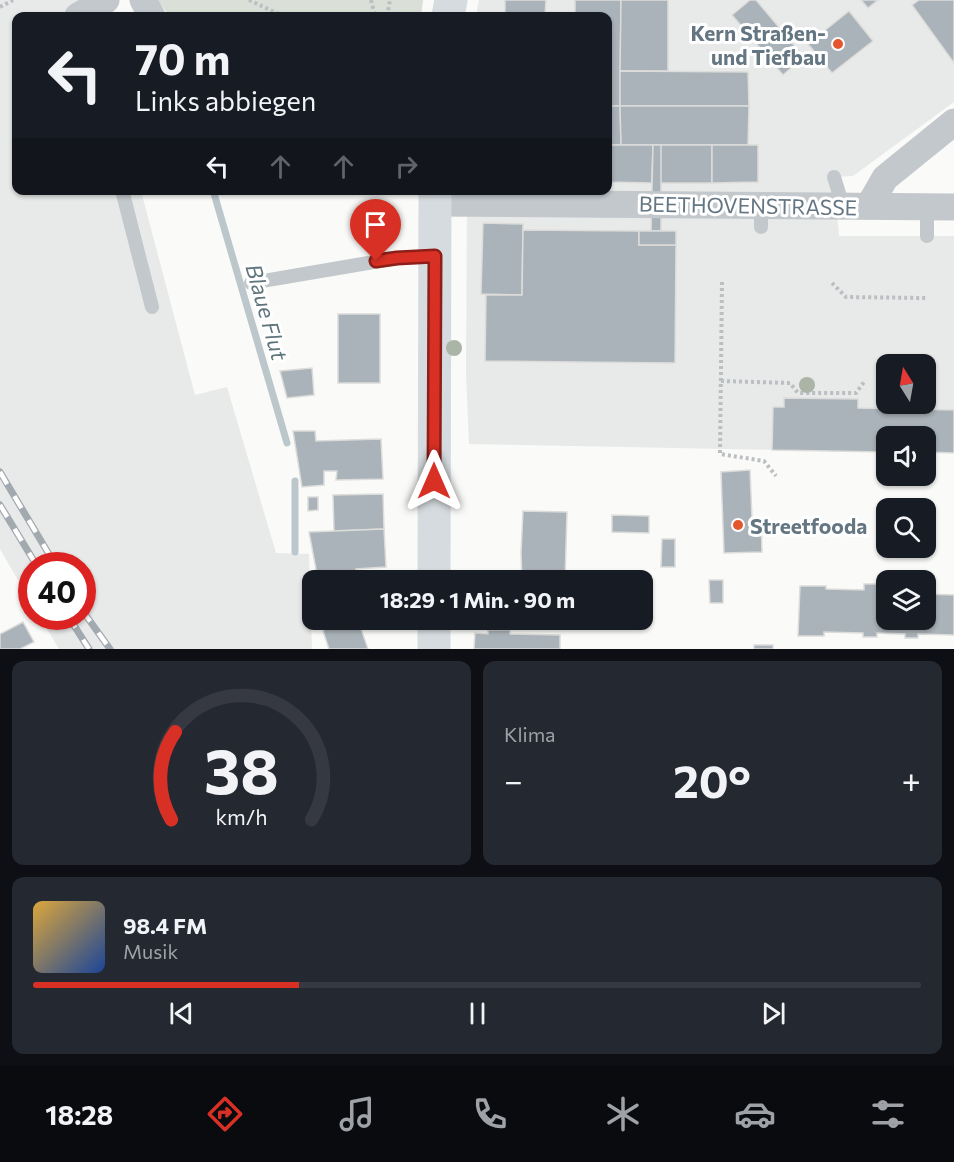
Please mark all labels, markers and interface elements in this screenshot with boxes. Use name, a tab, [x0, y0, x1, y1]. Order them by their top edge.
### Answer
place label: Kern Straßen- und Tiefbau	[691, 20, 826, 69]
text: 70 m	[135, 32, 230, 84]
icon: left	[36, 36, 114, 114]
marker: Kern Straßen- und Tiefbau	[831, 37, 845, 51]
text: Links abbiegen	[135, 84, 316, 117]
icon: left	[201, 150, 234, 183]
icon: ahead	[264, 150, 297, 183]
icon: ahead	[327, 150, 360, 183]
icon: right	[390, 150, 423, 183]
street label: BEETHOVENSTRASSE	[639, 191, 857, 219]
pin	[350, 199, 401, 261]
icon: arrive	[359, 208, 392, 241]
water label: Blaue Flut	[240, 261, 294, 364]
north arrow	[876, 354, 936, 414]
map controls	[876, 354, 936, 630]
button: sound	[876, 426, 936, 486]
position arrow	[402, 449, 466, 513]
button: search	[876, 498, 936, 558]
place label: Streetfooda	[750, 513, 867, 538]
marker: Streetfooda	[731, 518, 745, 532]
speed limit sign: 40	[18, 552, 96, 630]
button: layers	[876, 570, 936, 630]
text: 18:29 · 1 Min. · 90 m	[380, 586, 575, 613]
text: Klima	[504, 722, 556, 746]
text: 38	[204, 731, 279, 807]
text: 20°	[673, 752, 751, 807]
text: −	[504, 759, 523, 800]
text: +	[902, 759, 921, 800]
text: km/h	[215, 803, 268, 829]
text: 98.4 FM	[123, 912, 207, 939]
text: Musik	[123, 939, 178, 963]
icon: previous	[165, 997, 198, 1030]
icon: pause	[461, 997, 494, 1030]
icon: next	[757, 997, 790, 1030]
icon: directions	[204, 1093, 246, 1135]
icon: music	[336, 1093, 378, 1135]
icon: phone	[469, 1093, 511, 1135]
icon: climate	[602, 1093, 644, 1135]
icon: car	[734, 1093, 776, 1135]
icon: filters	[867, 1093, 909, 1135]
text: 18:28	[45, 1098, 113, 1131]

